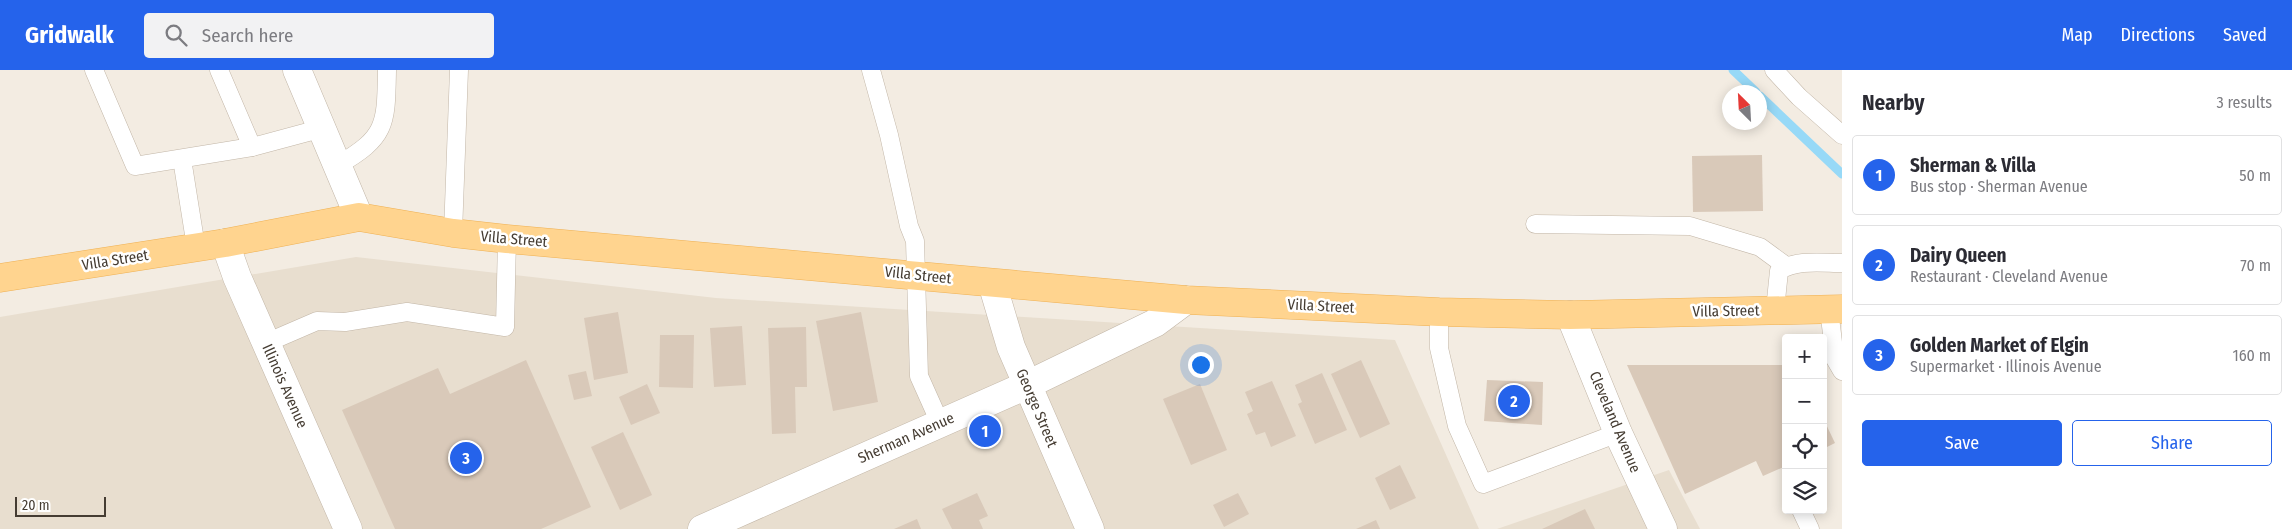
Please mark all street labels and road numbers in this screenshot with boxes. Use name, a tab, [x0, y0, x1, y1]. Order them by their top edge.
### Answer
street label: Villa Street	[480, 227, 548, 251]
street label: Villa Street	[80, 246, 150, 274]
street label: Villa Street	[884, 263, 952, 287]
street label: Villa Street	[1287, 295, 1355, 317]
street label: Villa Street	[1692, 301, 1760, 321]
street label: Illinois Avenue	[258, 341, 312, 431]
street label: George Street	[1012, 366, 1062, 450]
street label: Cleveland Avenue	[1586, 369, 1644, 475]
street label: Sherman Avenue	[855, 409, 957, 467]

